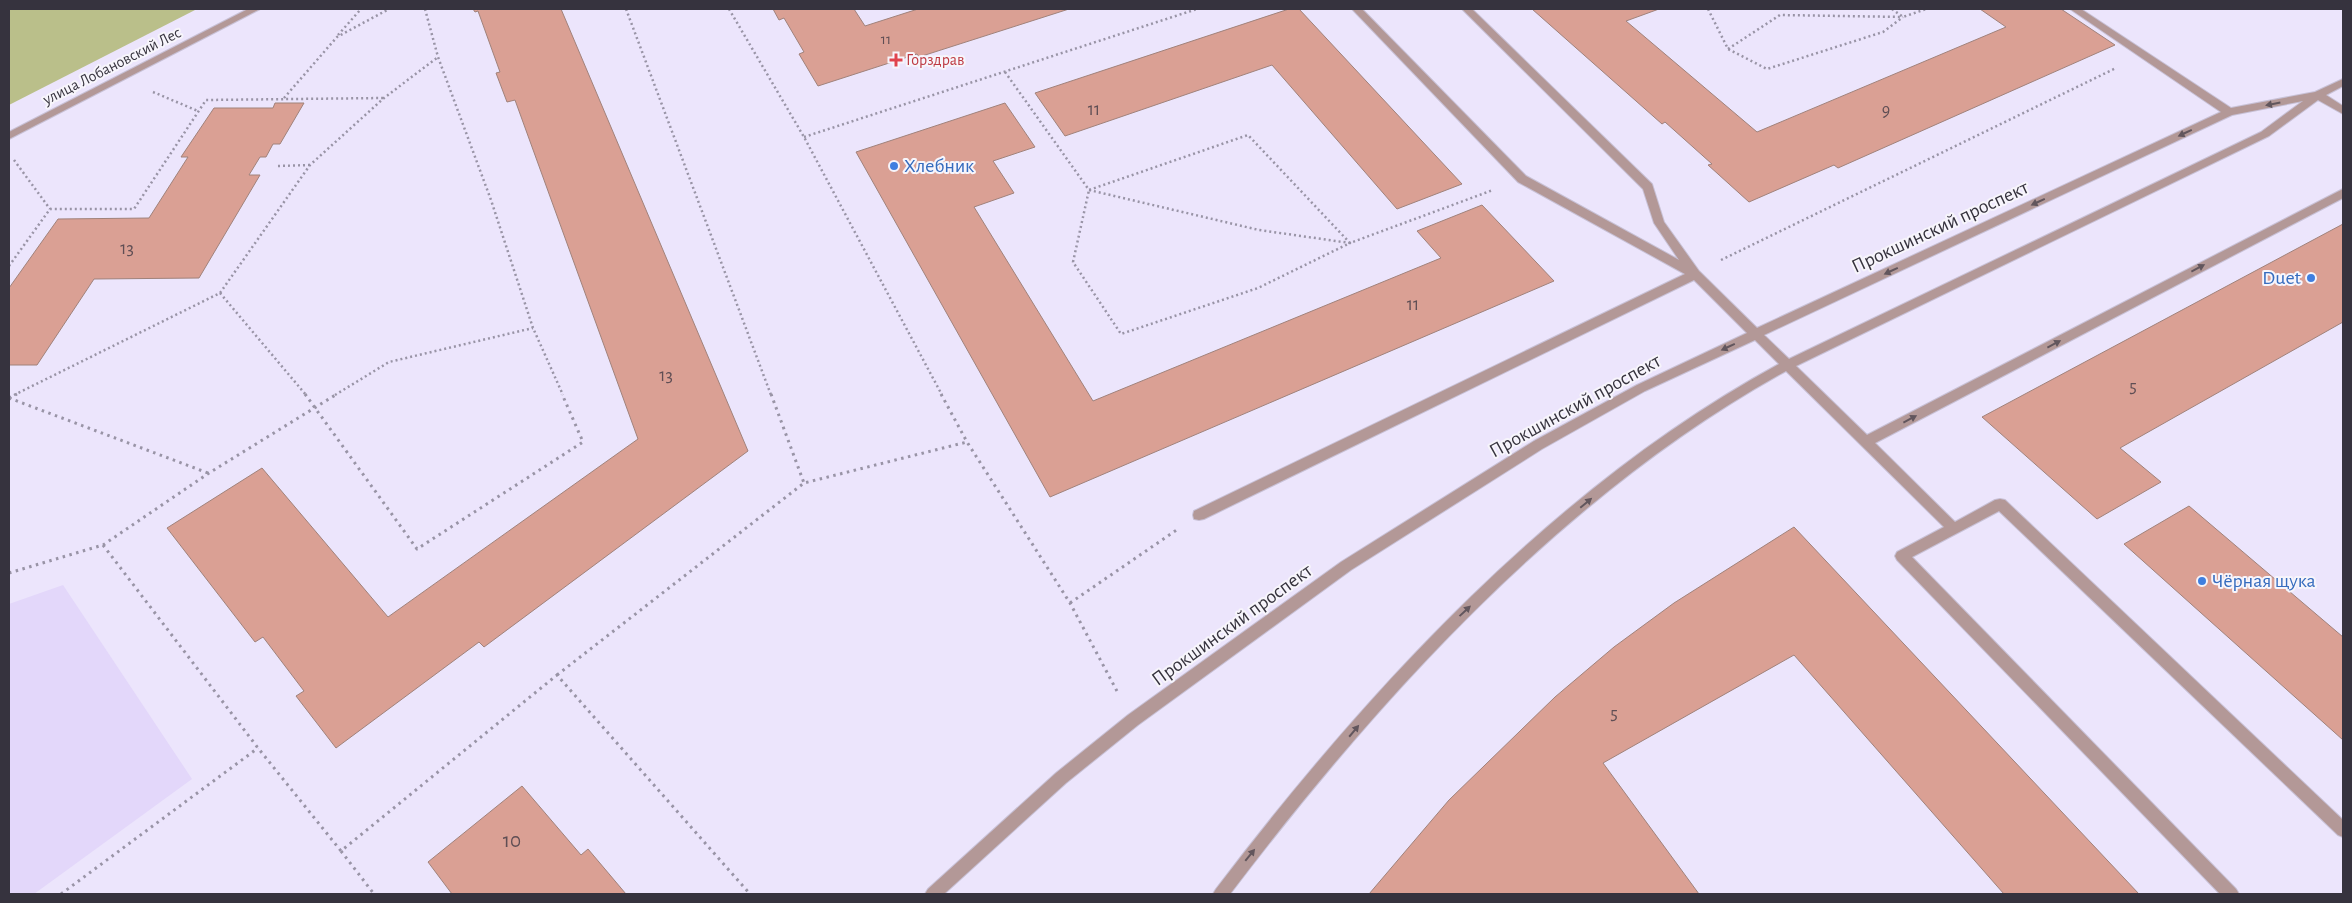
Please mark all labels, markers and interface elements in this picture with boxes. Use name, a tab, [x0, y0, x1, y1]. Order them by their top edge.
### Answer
street label: улица Лобановский Лес	[40, 24, 184, 109]
house number: 11	[881, 32, 891, 47]
place label: Горздрав	[906, 52, 964, 68]
marker: Горздрав	[890, 54, 902, 66]
one-way arrow	[2265, 100, 2281, 108]
house number: 11	[1088, 101, 1100, 119]
house number: 9	[1882, 102, 1890, 120]
one-way arrow	[2178, 129, 2192, 137]
place label: Хлебник	[904, 156, 974, 176]
marker: Хлебник	[888, 160, 900, 172]
street label: Прокшинский проспект	[1848, 177, 2032, 277]
one-way arrow	[2031, 198, 2045, 206]
house number: 13	[120, 240, 134, 258]
one-way arrow	[2191, 264, 2205, 272]
one-way arrow	[1884, 267, 1898, 275]
place label: Duet	[2262, 268, 2302, 288]
marker: Duet	[2305, 272, 2317, 284]
house number: 11	[1407, 296, 1419, 314]
one-way arrow	[2047, 339, 2061, 348]
one-way arrow	[1721, 343, 1735, 351]
street label: Прокшинский проспект	[1486, 350, 1665, 461]
house number: 13	[659, 367, 673, 385]
house number: 5	[2129, 378, 2137, 396]
one-way arrow	[1903, 415, 1917, 423]
one-way arrow	[1579, 498, 1592, 509]
street label: Прокшинский проспект	[1148, 560, 1316, 690]
place label: Чёрная щука	[2212, 571, 2316, 591]
marker: Чёрная щука	[2196, 575, 2208, 587]
one-way arrow	[1458, 606, 1471, 617]
house number: 5	[1610, 705, 1618, 723]
one-way arrow	[1349, 724, 1360, 737]
house number: 10	[503, 830, 521, 851]
one-way arrow	[1245, 849, 1256, 862]

